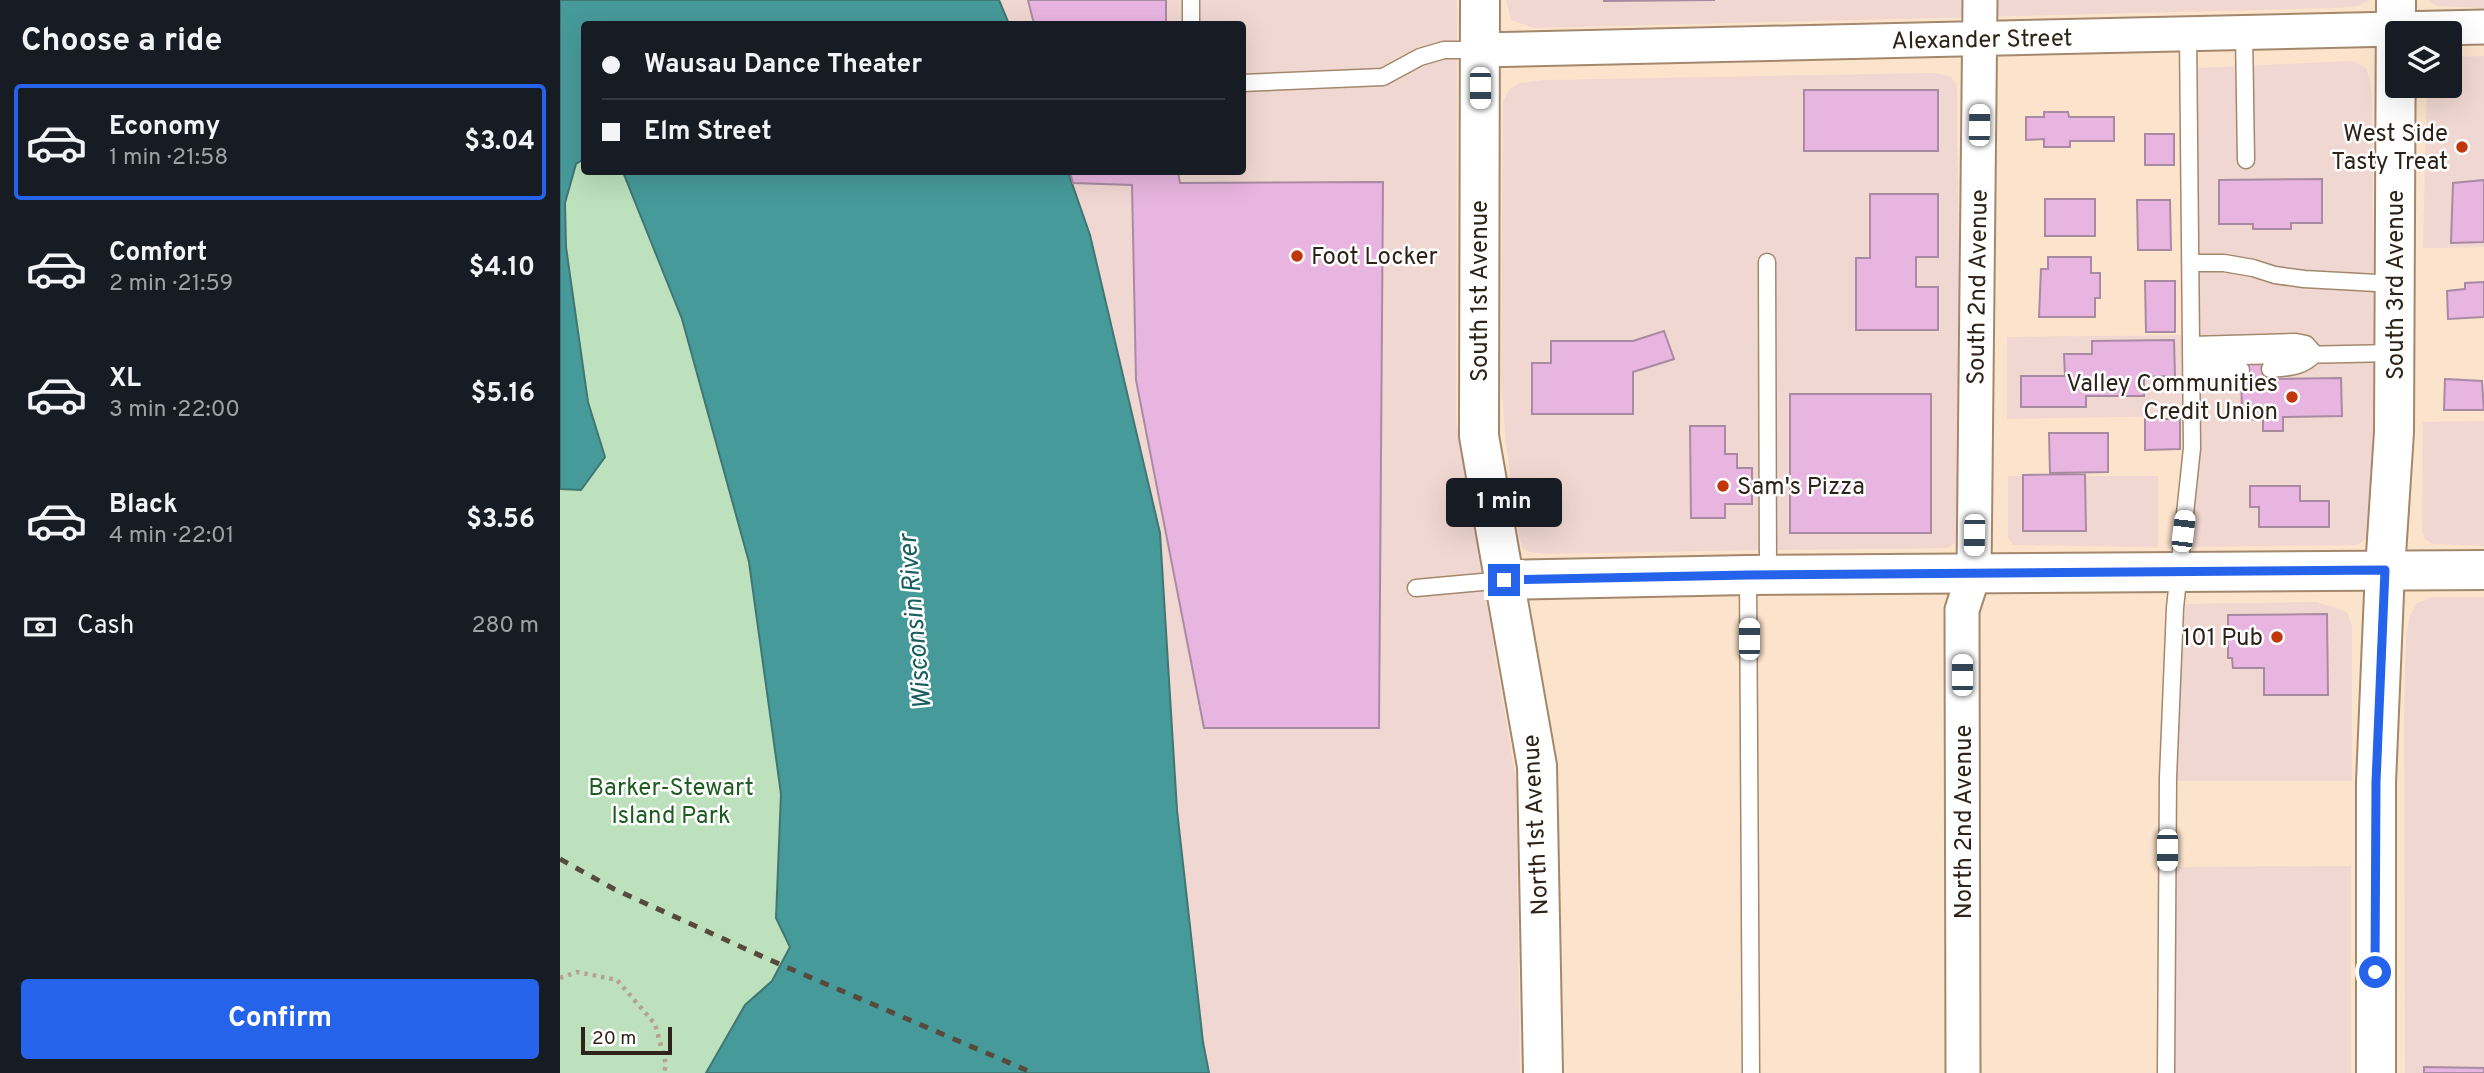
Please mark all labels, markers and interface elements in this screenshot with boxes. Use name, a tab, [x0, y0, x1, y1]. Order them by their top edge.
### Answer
map controls	[2385, 21, 2462, 98]
button: layers	[2385, 21, 2462, 98]
text: Choose a ride	[21, 22, 222, 62]
street label: Alexander Street	[1891, 24, 2073, 58]
text: Wausau Dance Theater	[644, 49, 922, 82]
car	[1470, 67, 1491, 109]
car	[1969, 104, 1990, 146]
icon: car	[25, 111, 88, 174]
text: Economy	[109, 111, 220, 144]
text: Elm Street	[644, 116, 772, 149]
place label: West Side Tasty Treat	[2331, 120, 2448, 178]
text: $3.04	[464, 126, 535, 159]
marker: West Side Tasty Treat	[2454, 139, 2470, 155]
text: 1 min · 21:58	[109, 144, 228, 173]
street label: South 2nd Avenue	[1962, 189, 1996, 385]
street label: South 3rd Avenue	[2382, 190, 2412, 380]
street label: South 1st Avenue	[1466, 200, 1496, 382]
icon: car	[25, 237, 88, 300]
text: Comfort	[109, 237, 207, 270]
place label: Foot Locker	[1311, 243, 1438, 273]
marker: Foot Locker	[1289, 248, 1305, 264]
text: $4.10	[469, 252, 535, 285]
text: 2 min · 21:59	[109, 270, 233, 299]
icon: car	[25, 363, 88, 426]
text: XL	[109, 363, 141, 396]
place label: Valley Communities Credit Union	[2066, 370, 2278, 428]
text: $5.16	[471, 378, 535, 411]
marker: Valley Communities Credit Union	[2284, 389, 2300, 405]
text: 3 min · 22:00	[109, 396, 240, 425]
place label: Sam's Pizza	[1737, 473, 1865, 503]
callout: 1 min	[1446, 478, 1562, 528]
marker: Sam's Pizza	[1715, 478, 1731, 494]
text: 1 min	[1476, 488, 1532, 517]
icon: car	[25, 489, 88, 552]
text: Black	[109, 489, 178, 522]
text: $3.56	[466, 504, 535, 537]
car	[2171, 509, 2196, 553]
car	[1964, 514, 1985, 556]
text: 4 min · 22:01	[109, 522, 234, 551]
water label: Wisconsin River	[892, 531, 941, 711]
route end	[1488, 564, 1520, 596]
icon: cash	[21, 608, 59, 646]
text: Cash	[77, 610, 134, 643]
text: 280 m	[471, 612, 539, 641]
car	[1739, 618, 1760, 660]
place label: 101 Pub	[2182, 624, 2263, 654]
marker: 101 Pub	[2269, 629, 2285, 645]
car	[1952, 654, 1973, 696]
street label: North 2nd Avenue	[1950, 725, 1980, 919]
street label: North 1st Avenue	[1517, 734, 1557, 916]
park label: Barker-Stewart Island Park	[588, 774, 754, 832]
car	[2157, 829, 2178, 871]
route start	[2359, 956, 2391, 988]
button: Confirm	[21, 979, 539, 1059]
scale bar	[581, 1024, 672, 1056]
text: 20 m	[592, 1027, 636, 1051]

